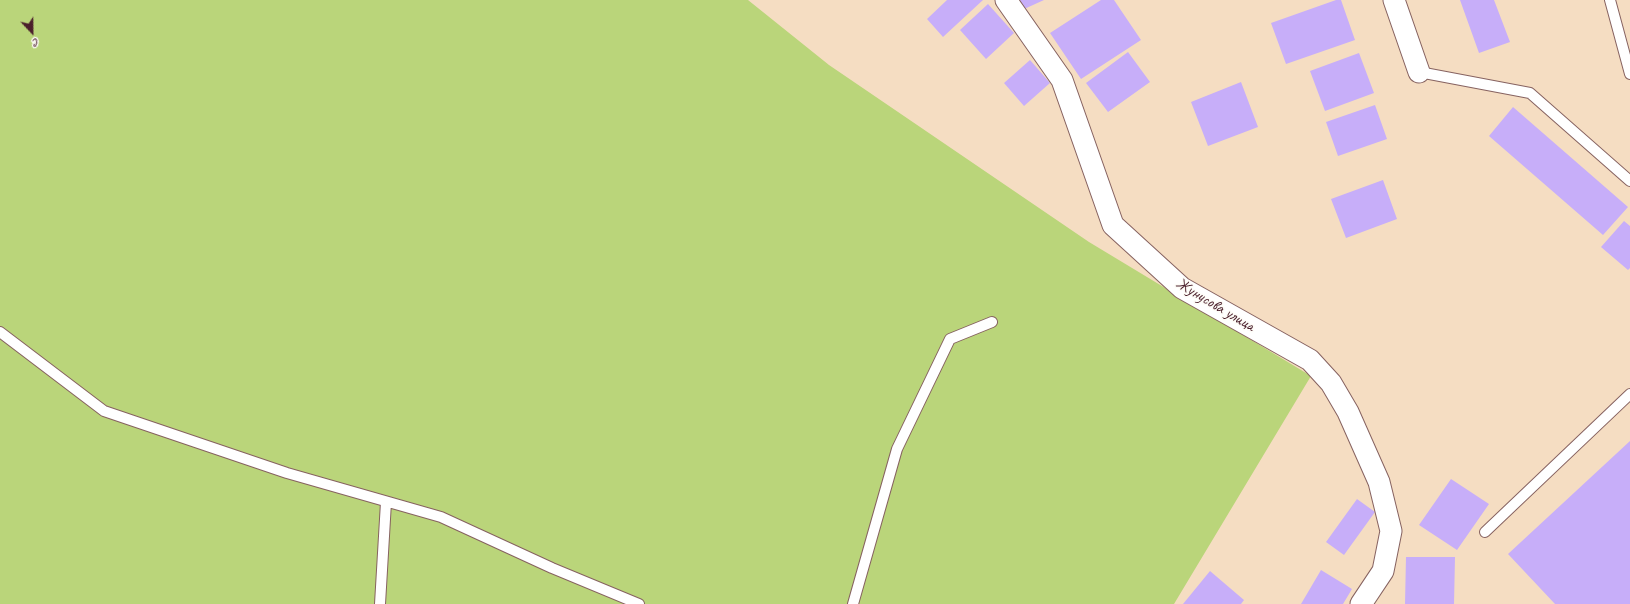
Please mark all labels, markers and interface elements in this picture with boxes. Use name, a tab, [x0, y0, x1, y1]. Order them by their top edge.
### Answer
north arrow	[12, 12, 52, 52]
text: С	[31, 36, 42, 51]
street label: Жунусова улица	[1172, 274, 1258, 336]

